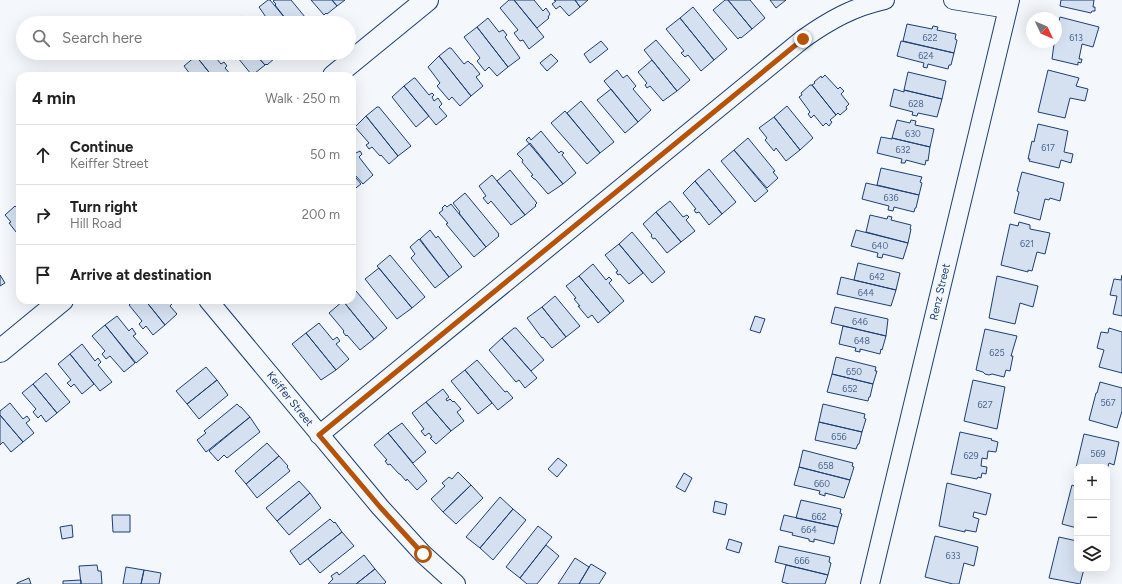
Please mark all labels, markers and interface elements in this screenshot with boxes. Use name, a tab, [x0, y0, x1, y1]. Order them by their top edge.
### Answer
north arrow	[1026, 12, 1062, 48]
search box	[16, 16, 356, 60]
icon: search	[30, 27, 52, 49]
text: Search here	[62, 29, 142, 47]
route end	[794, 30, 812, 48]
house number: 622	[922, 32, 938, 43]
house number: 613	[1069, 32, 1083, 43]
house number: 624	[918, 50, 934, 61]
text: 4 min	[32, 88, 76, 108]
text: Walk · 250 m	[265, 91, 340, 106]
house number: 628	[908, 98, 924, 109]
house number: 630	[905, 128, 921, 139]
text: Continue	[70, 138, 133, 156]
house number: 617	[1041, 142, 1055, 153]
icon: ahead	[32, 144, 54, 166]
house number: 632	[895, 144, 911, 155]
text: 50 m	[310, 147, 340, 162]
text: Keiffer Street	[70, 156, 149, 171]
house number: 636	[883, 192, 899, 203]
text: Turn right	[70, 198, 138, 216]
icon: right	[32, 204, 54, 226]
text: 200 m	[302, 207, 340, 222]
text: Hill Road	[70, 216, 122, 231]
house number: 621	[1020, 238, 1034, 249]
house number: 640	[872, 240, 888, 251]
street label: Renz Street	[927, 262, 953, 322]
icon: arrive	[32, 264, 54, 286]
text: Arrive at destination	[70, 266, 211, 284]
house number: 642	[869, 271, 885, 282]
house number: 644	[858, 287, 875, 298]
house number: 646	[852, 316, 868, 327]
house number: 648	[854, 335, 871, 346]
house number: 625	[989, 347, 1005, 358]
house number: 650	[846, 366, 862, 377]
street label: Keiffer Street	[264, 369, 316, 429]
house number: 652	[842, 383, 858, 394]
house number: 567	[1100, 397, 1116, 408]
house number: 627	[978, 399, 993, 410]
house number: 656	[831, 431, 847, 442]
house number: 569	[1090, 448, 1106, 459]
house number: 629	[963, 450, 979, 461]
house number: 658	[818, 460, 834, 471]
map controls	[1074, 464, 1110, 572]
button: +	[1074, 464, 1110, 500]
house number: 660	[814, 478, 830, 489]
button: −	[1074, 500, 1110, 536]
house number: 662	[811, 511, 827, 522]
house number: 664	[801, 524, 817, 535]
button: layers	[1074, 536, 1110, 572]
route start	[414, 545, 432, 563]
house number: 633	[946, 550, 961, 561]
house number: 666	[794, 555, 810, 566]

